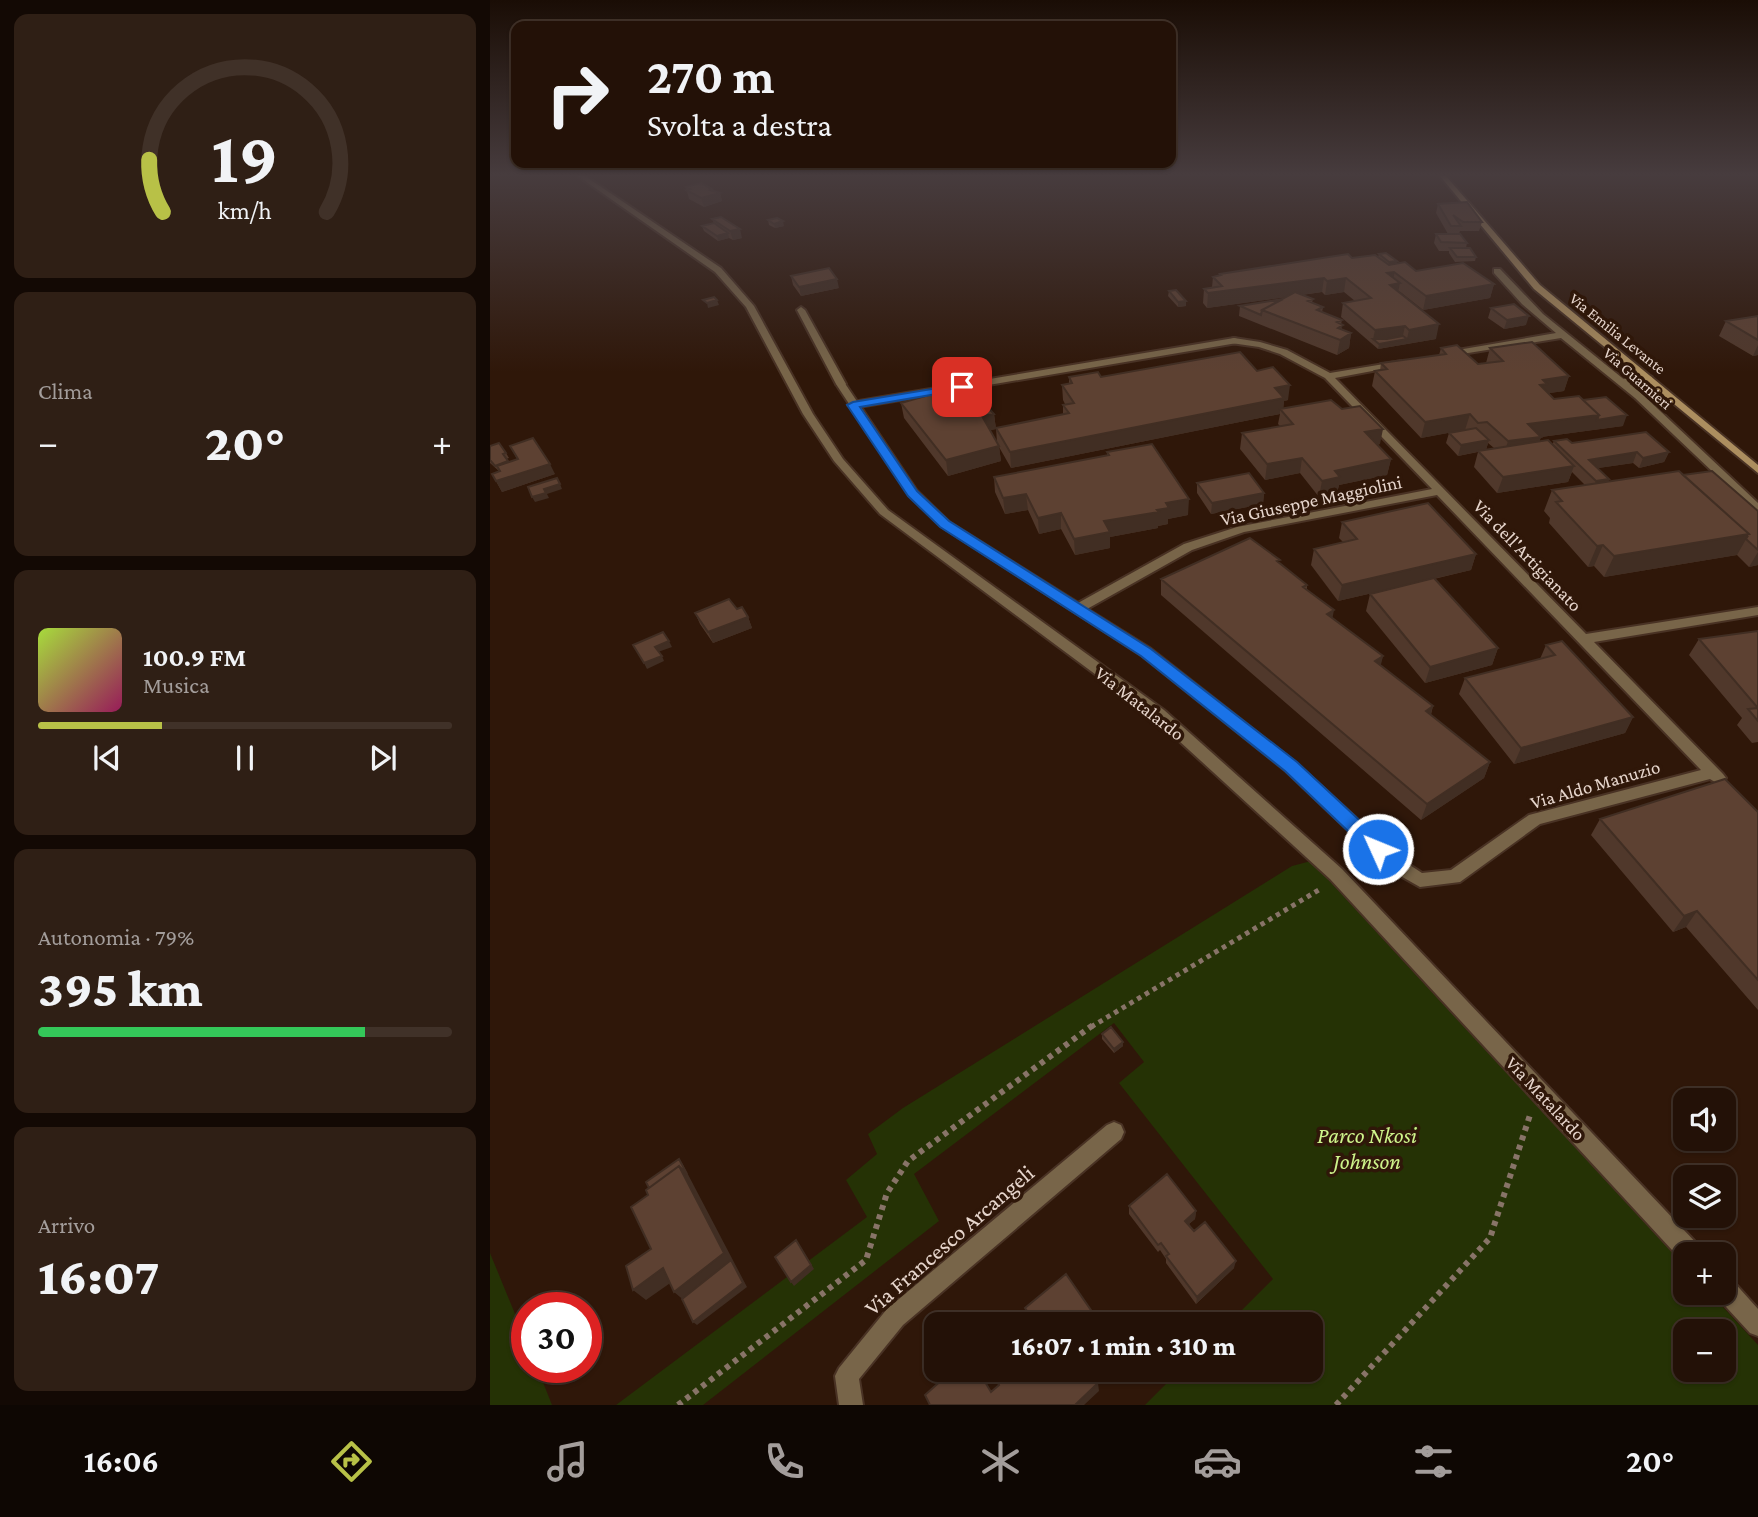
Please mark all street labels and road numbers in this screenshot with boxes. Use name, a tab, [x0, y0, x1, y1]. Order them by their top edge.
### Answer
street label: Via Emilia Levante	[1566, 290, 1669, 377]
street label: Via Guarnieri	[1600, 344, 1675, 413]
street label: Via Giuseppe Maggiolini	[1218, 471, 1404, 530]
street label: Via dell'Artigianato	[1469, 495, 1586, 615]
street label: Via Matalardo	[1091, 662, 1188, 745]
street label: Via Aldo Manuzio	[1528, 756, 1662, 813]
street label: Via Matalardo	[1501, 1052, 1590, 1145]
street label: Via Francesco Arcangeli	[859, 1159, 1039, 1321]

